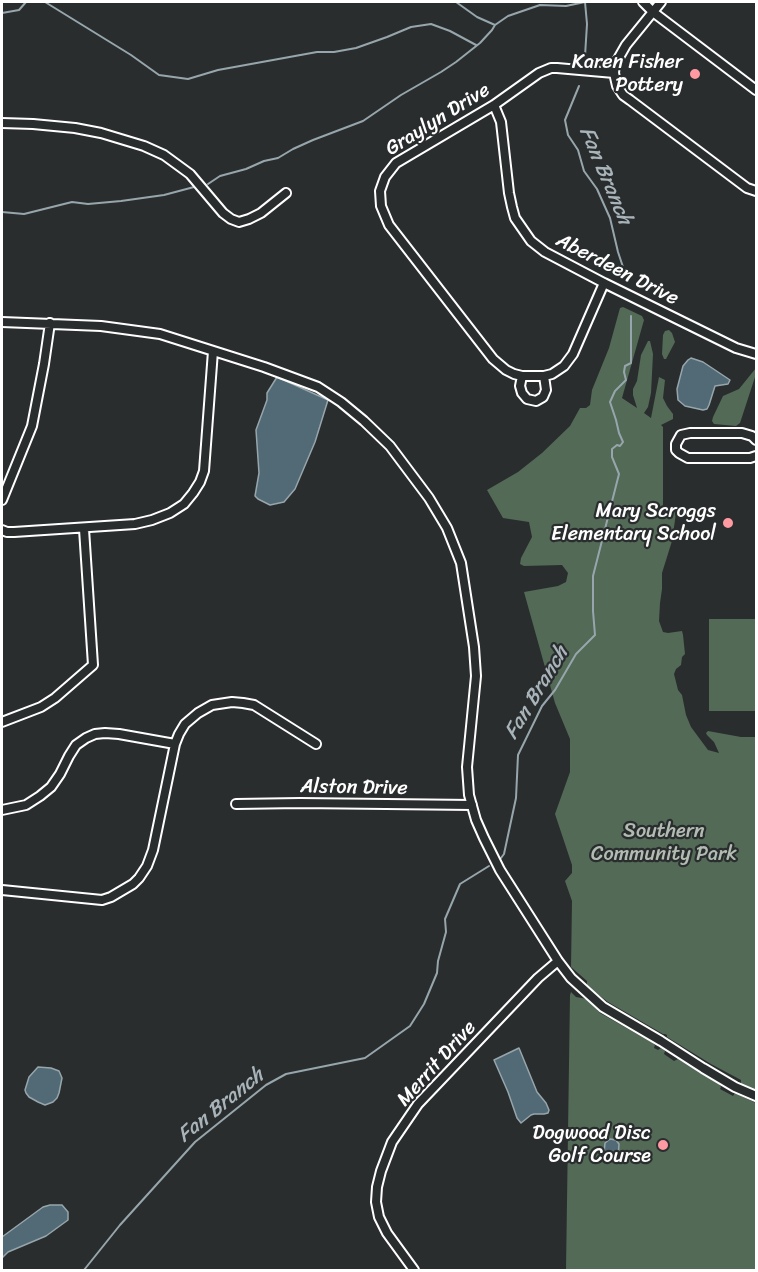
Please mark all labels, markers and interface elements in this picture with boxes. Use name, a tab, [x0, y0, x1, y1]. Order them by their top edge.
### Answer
place label: Karen Fisher Pottery	[572, 51, 683, 98]
marker: Karen Fisher Pottery	[688, 67, 702, 81]
street label: Graylyn Drive	[381, 78, 495, 162]
water label: Fan Branch	[573, 123, 637, 229]
street label: Aberdeen Drive	[552, 229, 682, 311]
place label: Mary Scroggs Elementary School	[551, 500, 716, 547]
marker: Mary Scroggs Elementary School	[721, 516, 735, 530]
water label: Fan Branch	[499, 642, 575, 744]
street label: Alston Drive	[300, 775, 408, 801]
park label: Southern Community Park	[591, 820, 737, 867]
street label: Merrit Drive	[392, 1016, 482, 1112]
water label: Fan Branch	[173, 1063, 269, 1149]
place label: Dogwood Disc Golf Course	[533, 1122, 651, 1169]
marker: Dogwood Disc Golf Course	[656, 1138, 670, 1152]

